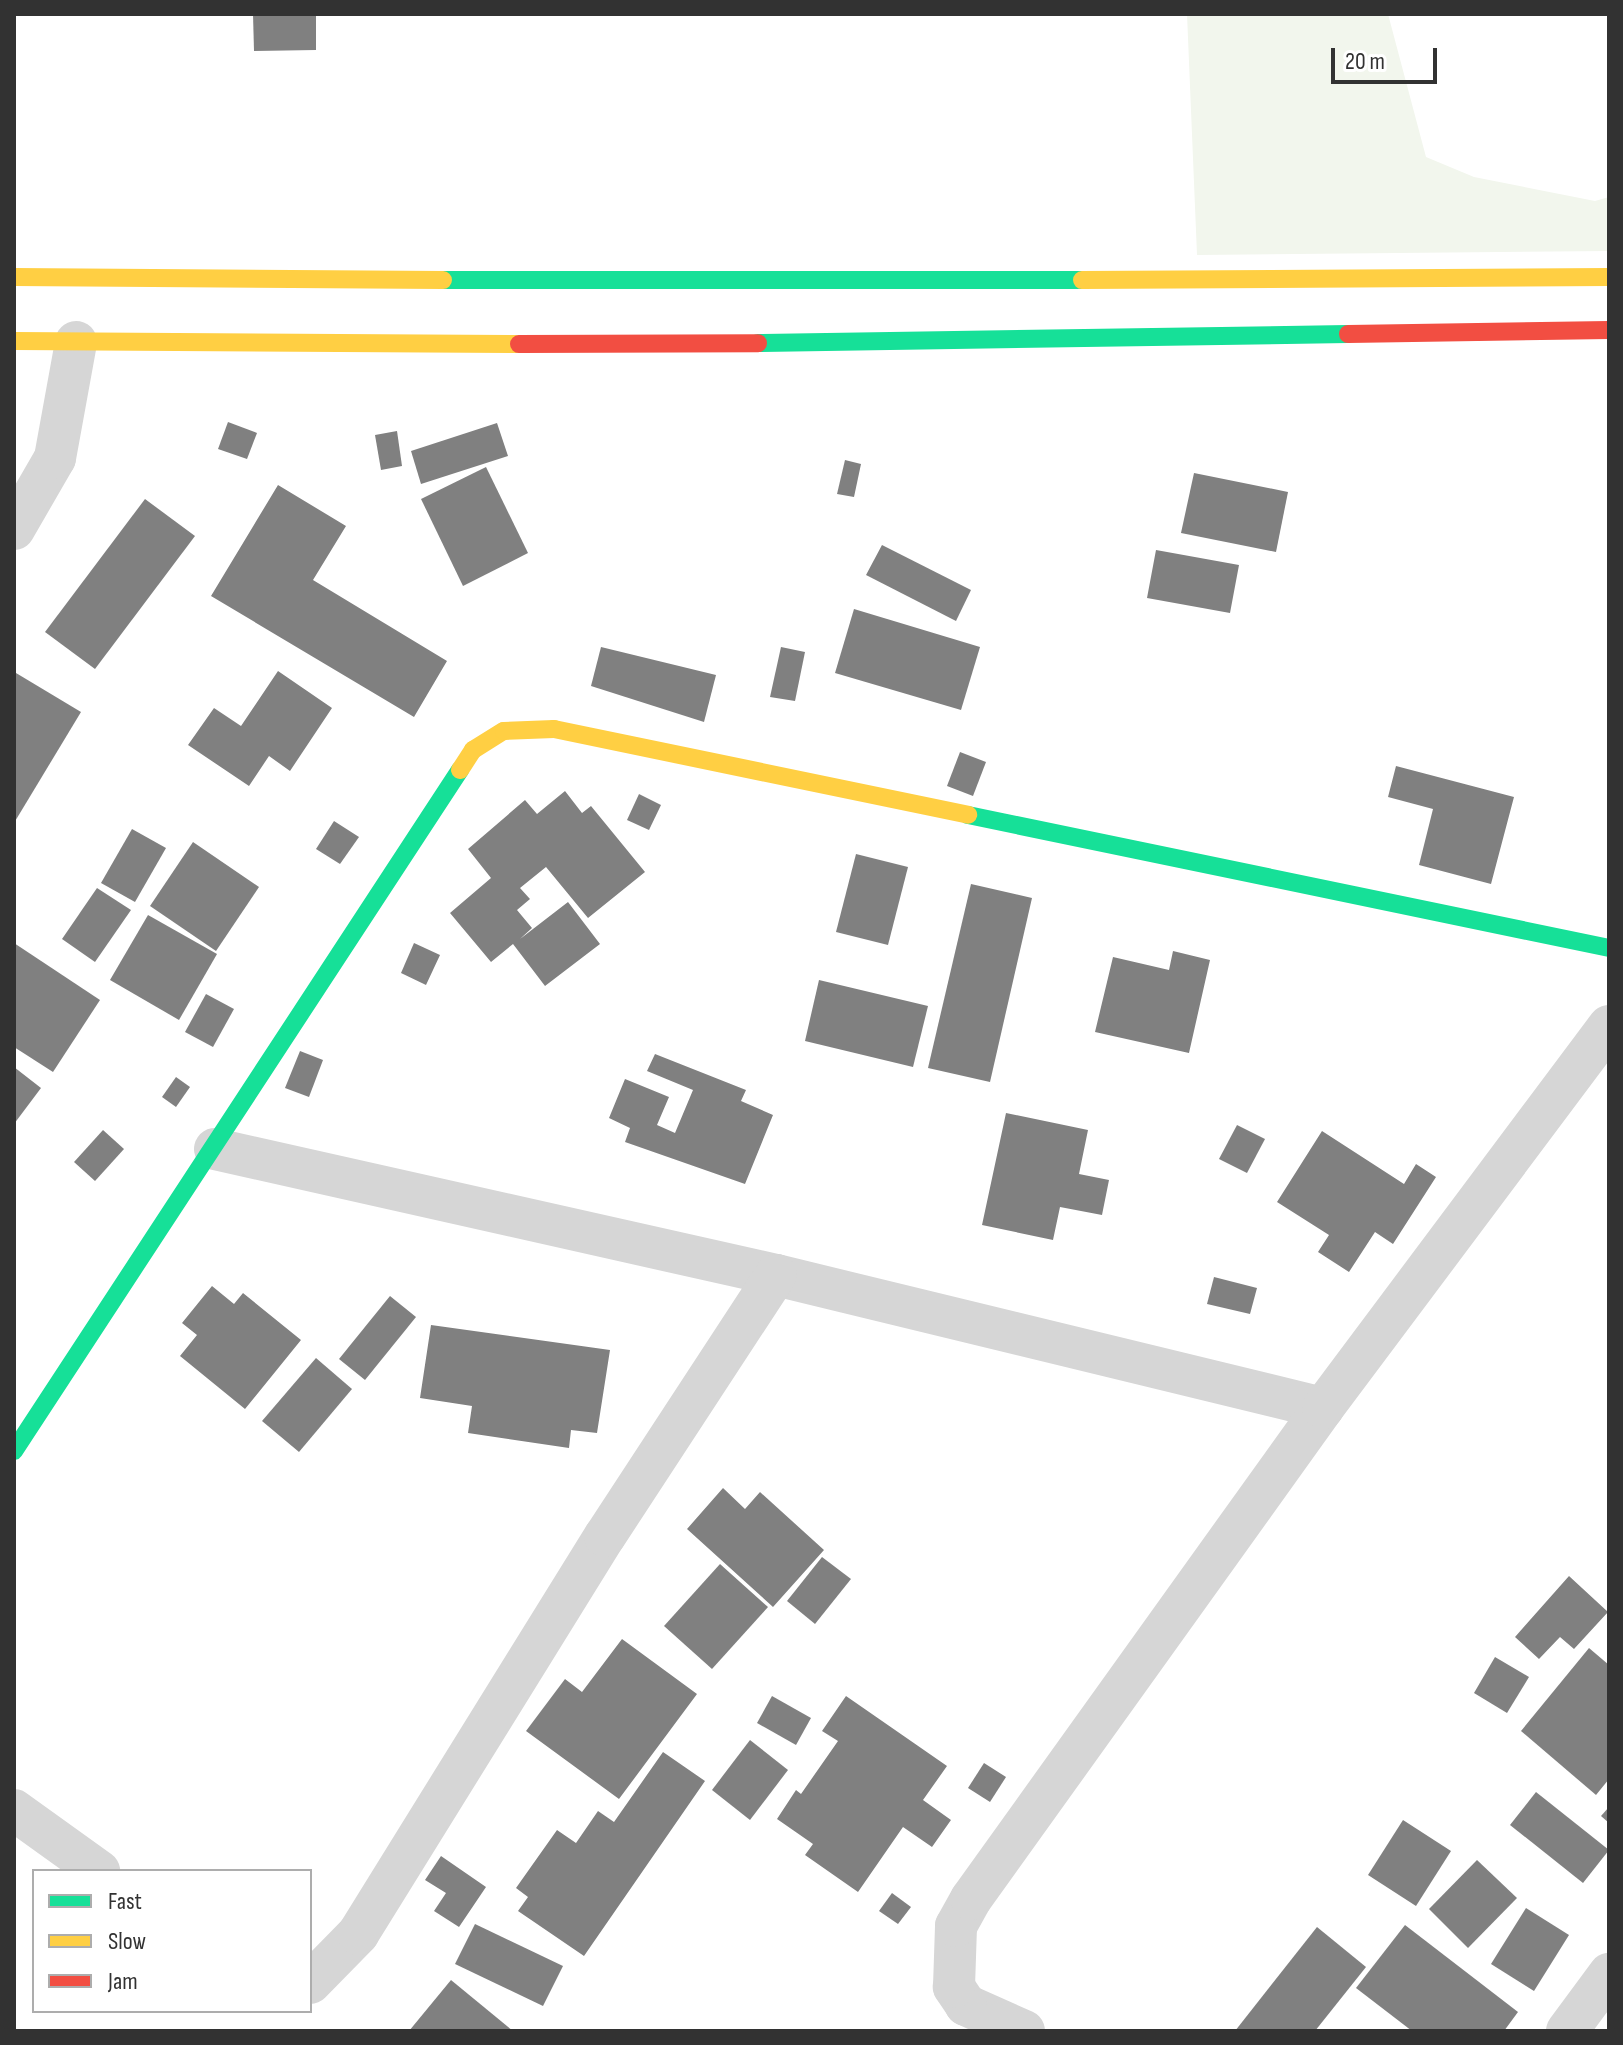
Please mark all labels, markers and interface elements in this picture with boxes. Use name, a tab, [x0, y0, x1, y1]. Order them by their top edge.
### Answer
scale bar	[1335, 32, 1441, 82]
text: 20 m	[1345, 47, 1385, 76]
legend	[32, 1869, 312, 2013]
text: Fast	[108, 1887, 142, 1916]
text: Slow	[108, 1927, 146, 1956]
text: Jam	[108, 1967, 138, 1996]

